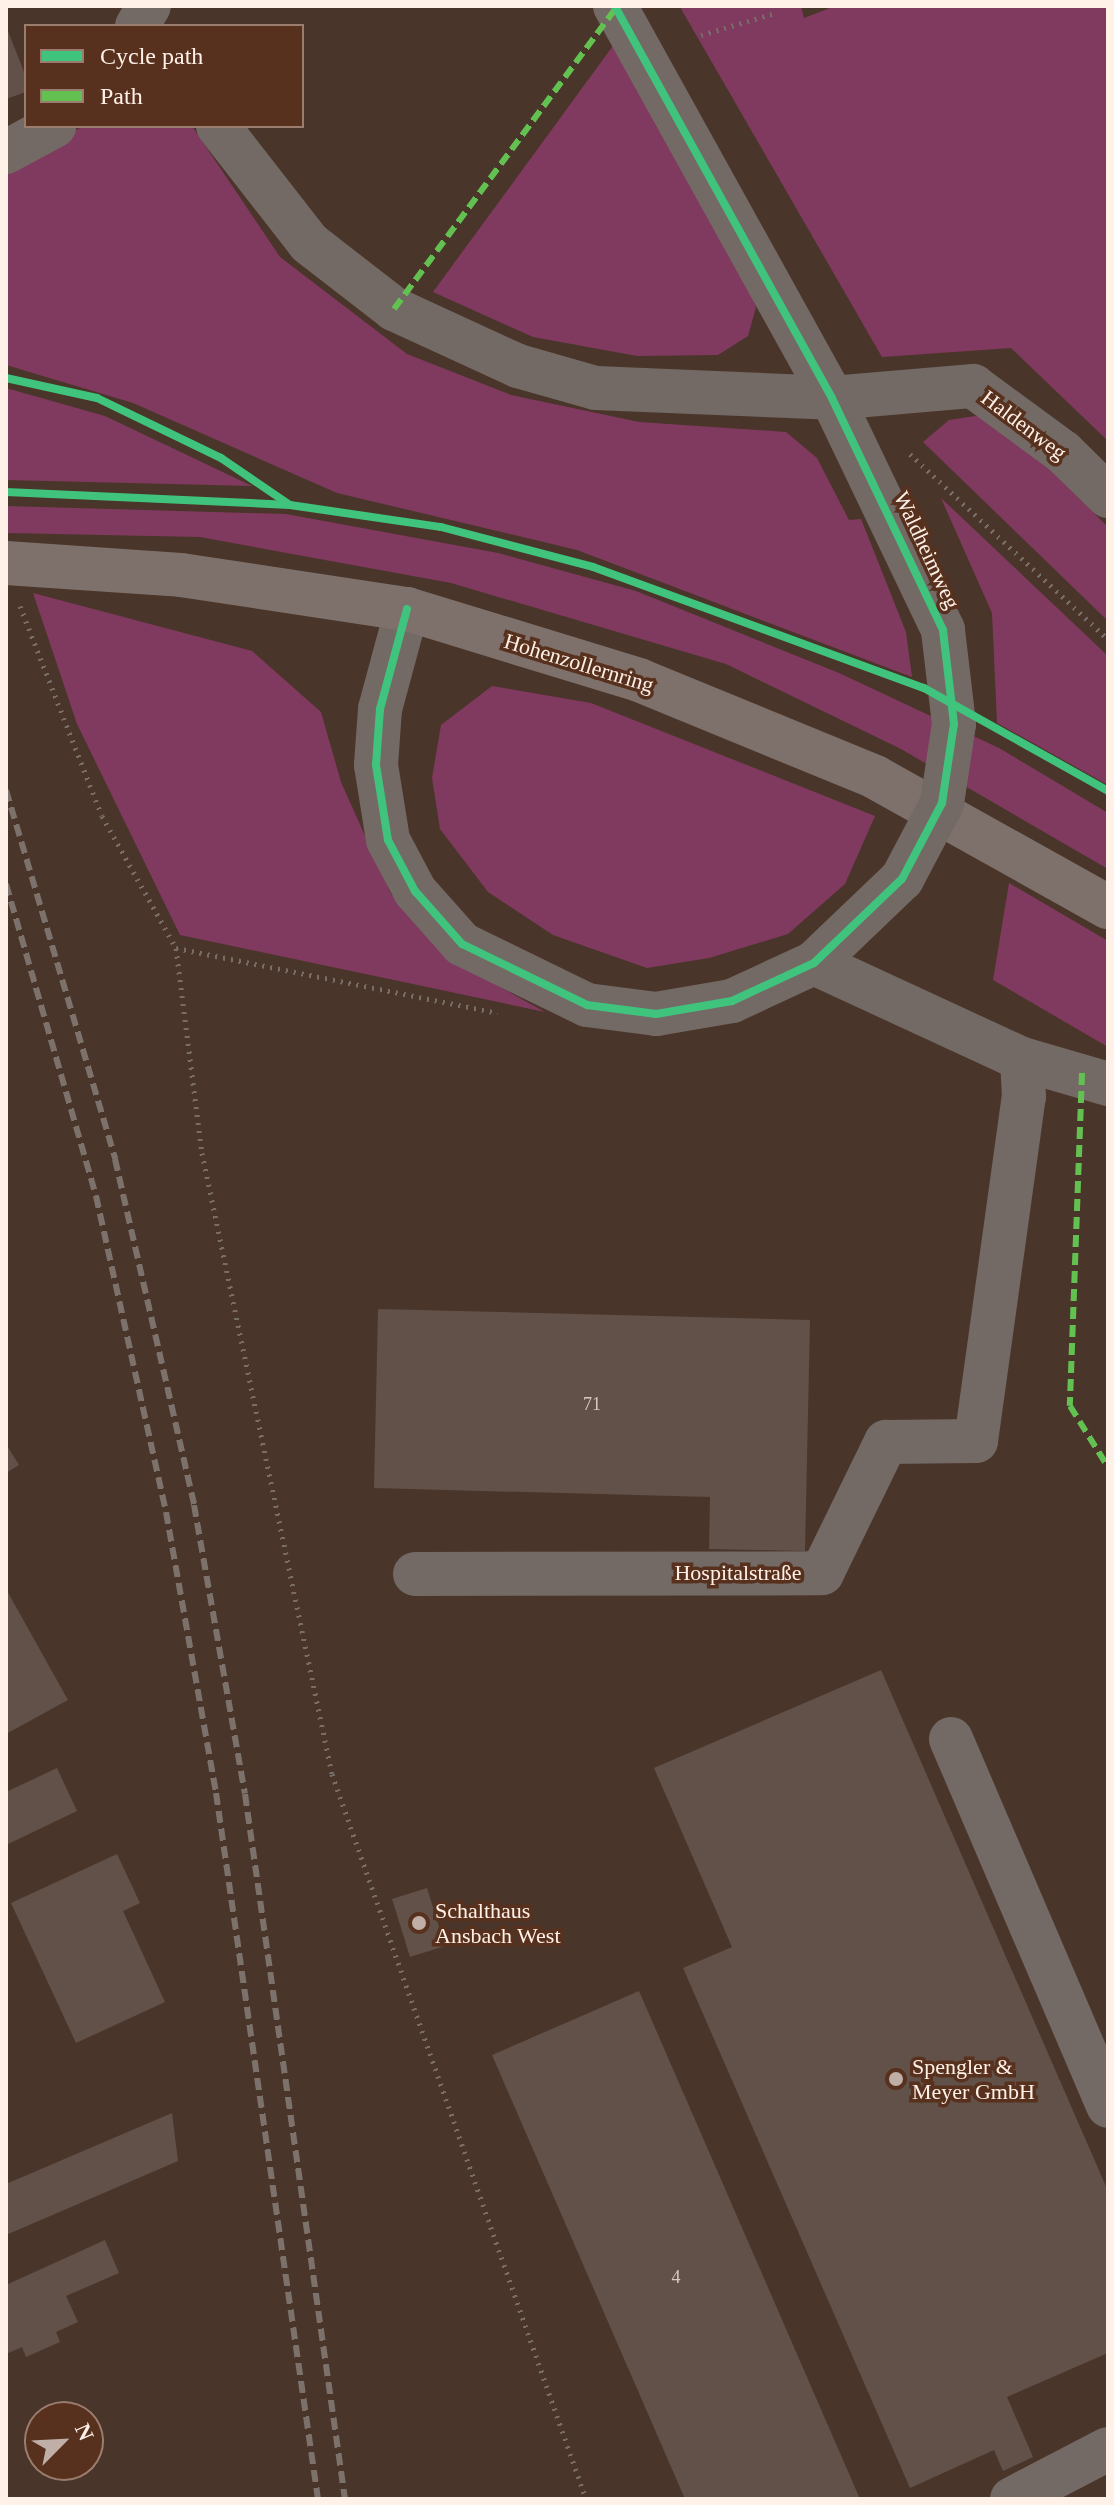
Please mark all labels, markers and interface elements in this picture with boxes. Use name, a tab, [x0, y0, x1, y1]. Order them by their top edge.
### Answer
legend	[24, 24, 304, 128]
text: Cycle path	[100, 43, 203, 69]
text: Path	[100, 83, 143, 109]
street label: Haldenweg	[976, 384, 1072, 466]
street label: Waldheimweg	[888, 487, 966, 613]
street label: Hohenzollernring	[501, 628, 657, 698]
house number: 71	[583, 1393, 601, 1415]
street label: Hospitalstraße	[674, 1560, 802, 1586]
place label: Schalthaus Ansbach West	[435, 1897, 561, 1948]
marker: Schalthaus Ansbach West	[410, 1914, 428, 1932]
place label: Spengler & Meyer GmbH	[912, 2053, 1035, 2104]
marker: Spengler & Meyer GmbH	[887, 2070, 905, 2088]
house number: 4	[672, 2266, 680, 2288]
north arrow	[24, 2401, 104, 2481]
text: N	[70, 2419, 99, 2444]

